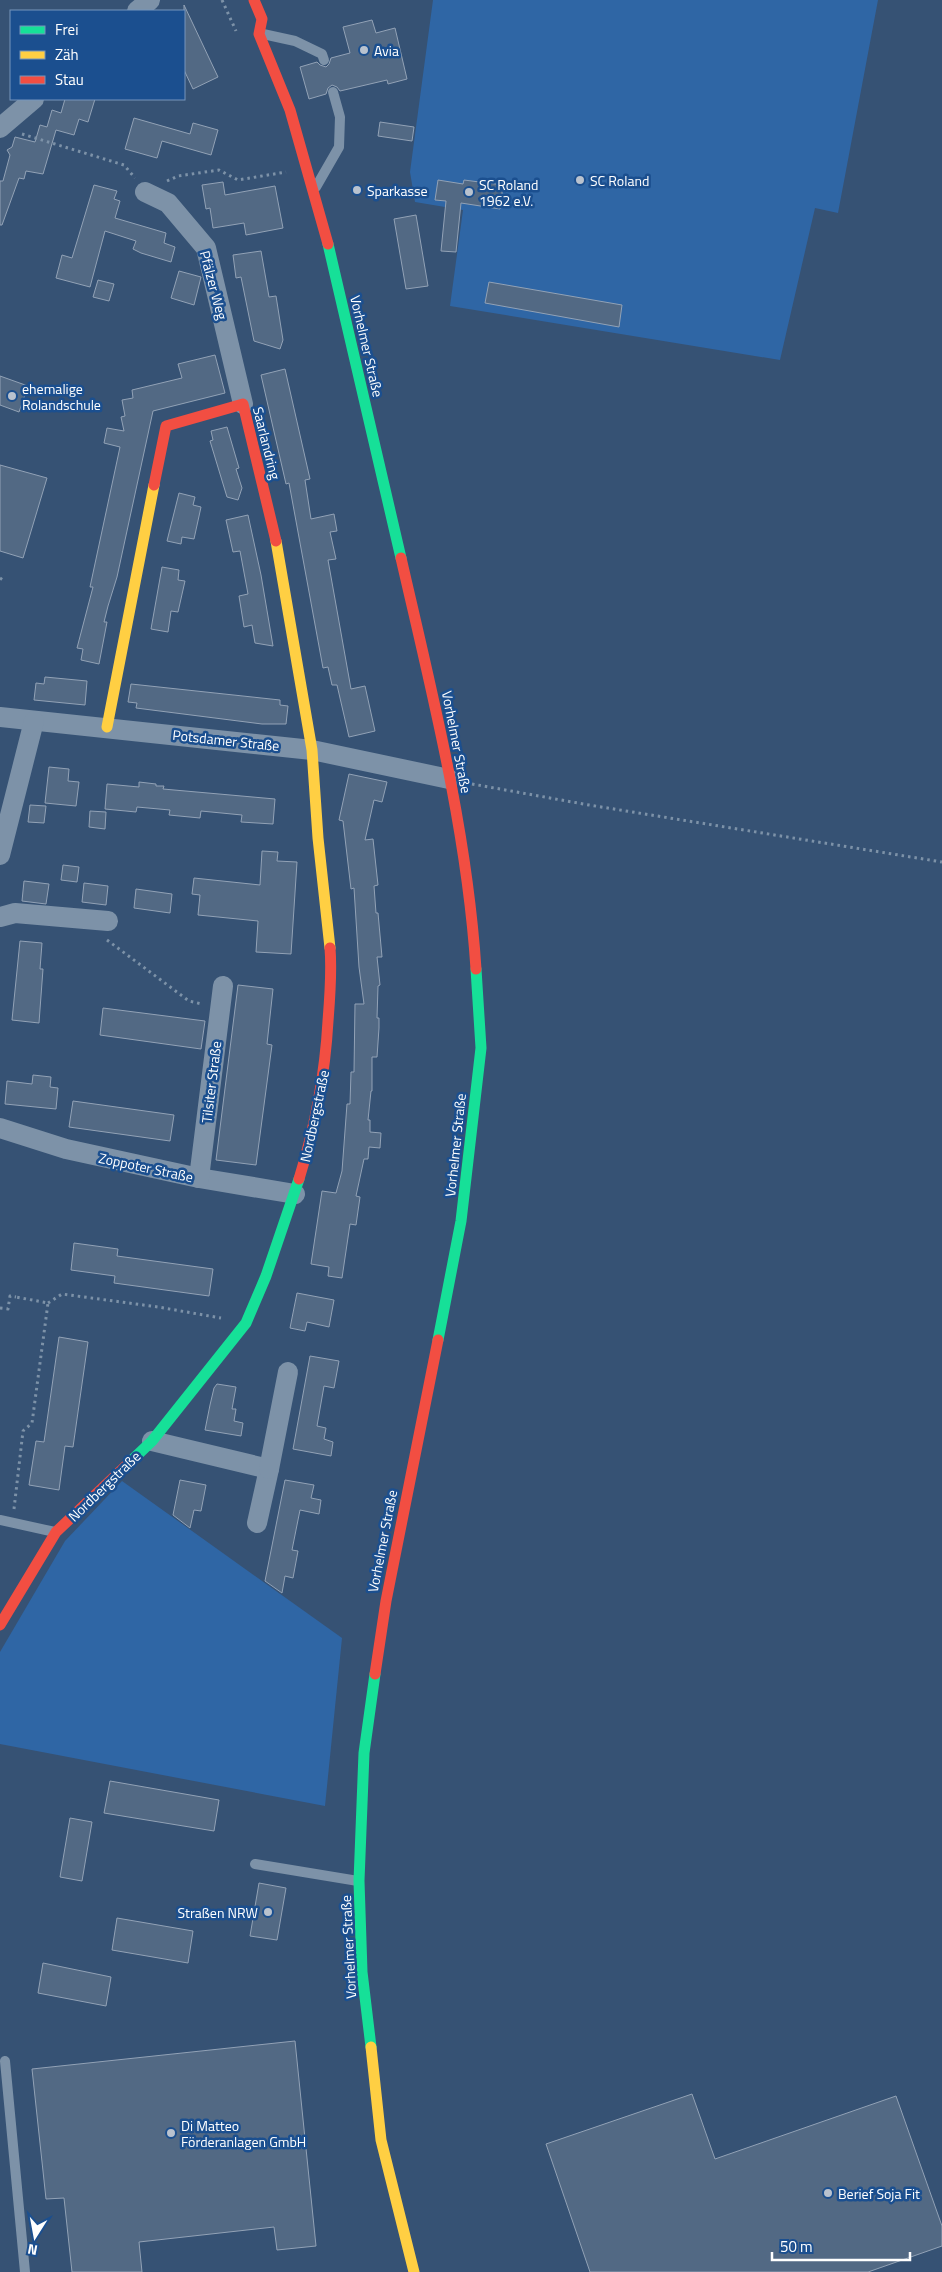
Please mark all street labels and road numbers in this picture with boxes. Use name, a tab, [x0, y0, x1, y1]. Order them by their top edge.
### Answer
street label: Pfälzer Weg	[195, 248, 233, 322]
street label: Vorhelmer Straße	[345, 293, 389, 399]
street label: Saarlandring	[248, 404, 286, 482]
street label: Vorhelmer Straße	[437, 689, 477, 795]
street label: Potsdamer Straße	[171, 724, 281, 756]
street label: Tilsiter Straße	[196, 1040, 226, 1124]
street label: Nordbergstraße	[294, 1068, 334, 1164]
street label: Vorhelmer Straße	[439, 1092, 471, 1198]
street label: Zoppoter Straße	[97, 1147, 195, 1187]
street label: Nordbergstraße	[63, 1446, 145, 1526]
street label: Vorhelmer Straße	[362, 1488, 402, 1594]
street label: Vorhelmer Straße	[335, 1895, 361, 1999]

